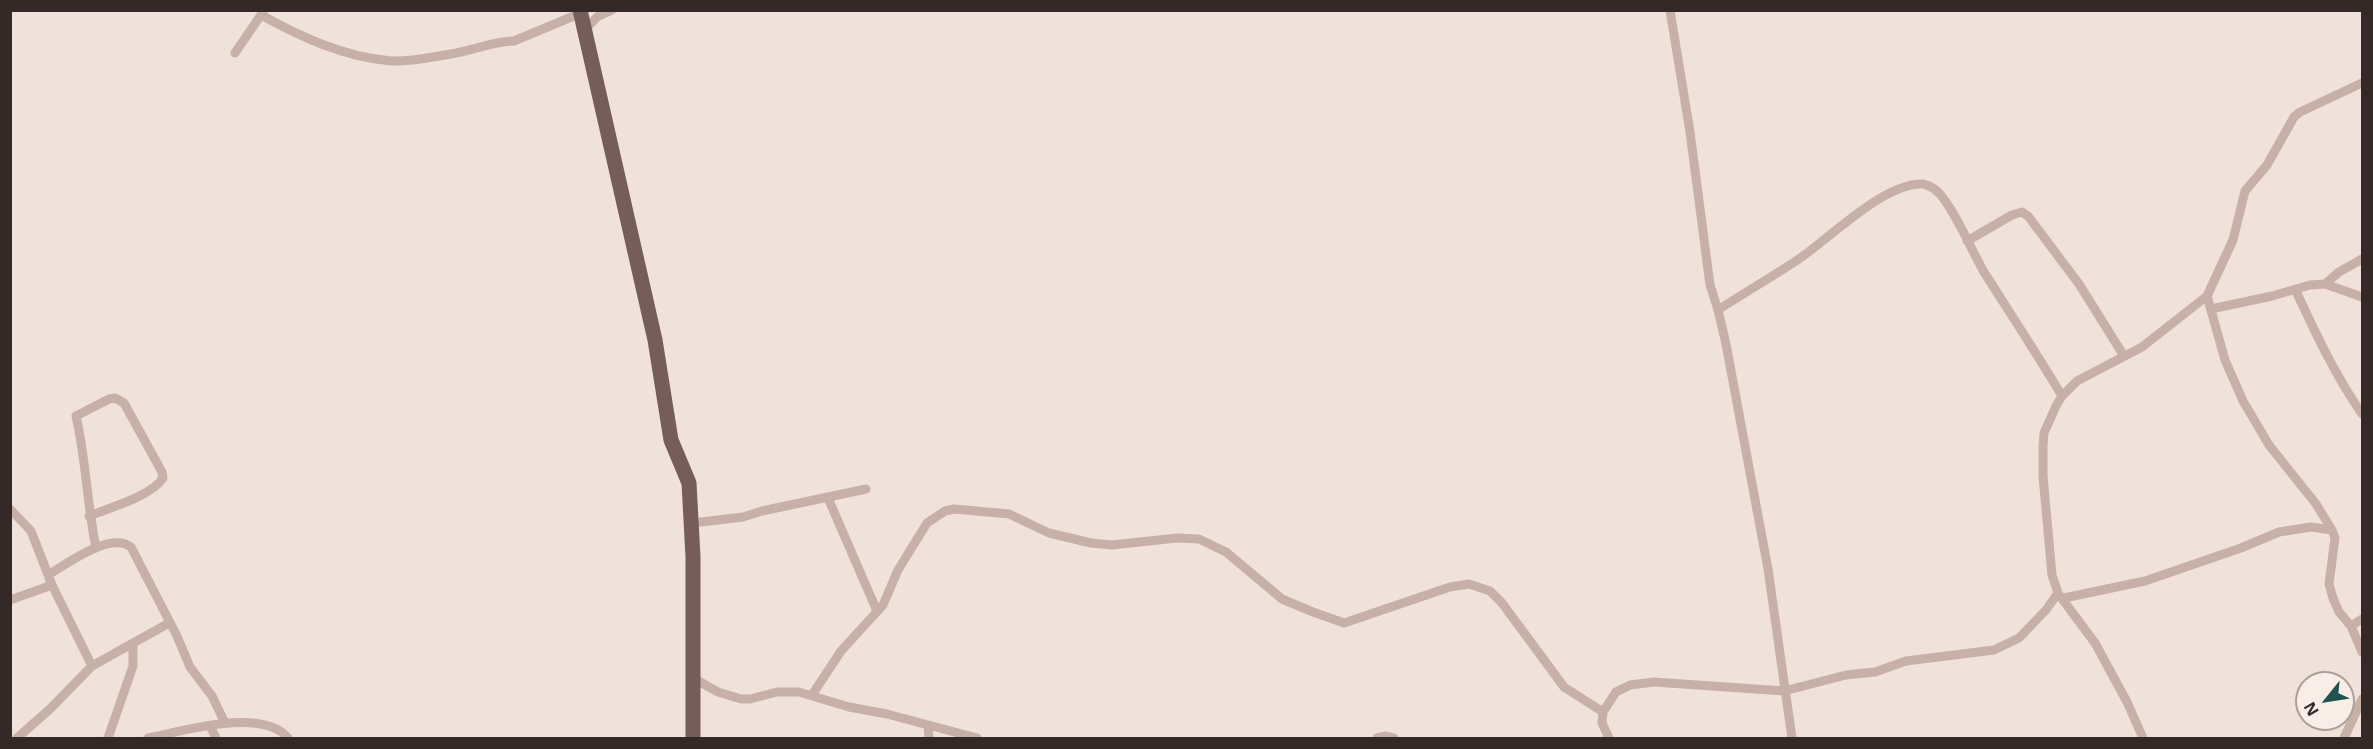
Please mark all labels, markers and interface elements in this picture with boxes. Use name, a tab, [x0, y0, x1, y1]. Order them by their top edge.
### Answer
north arrow	[2295, 671, 2355, 731]
text: N	[2298, 698, 2324, 720]

